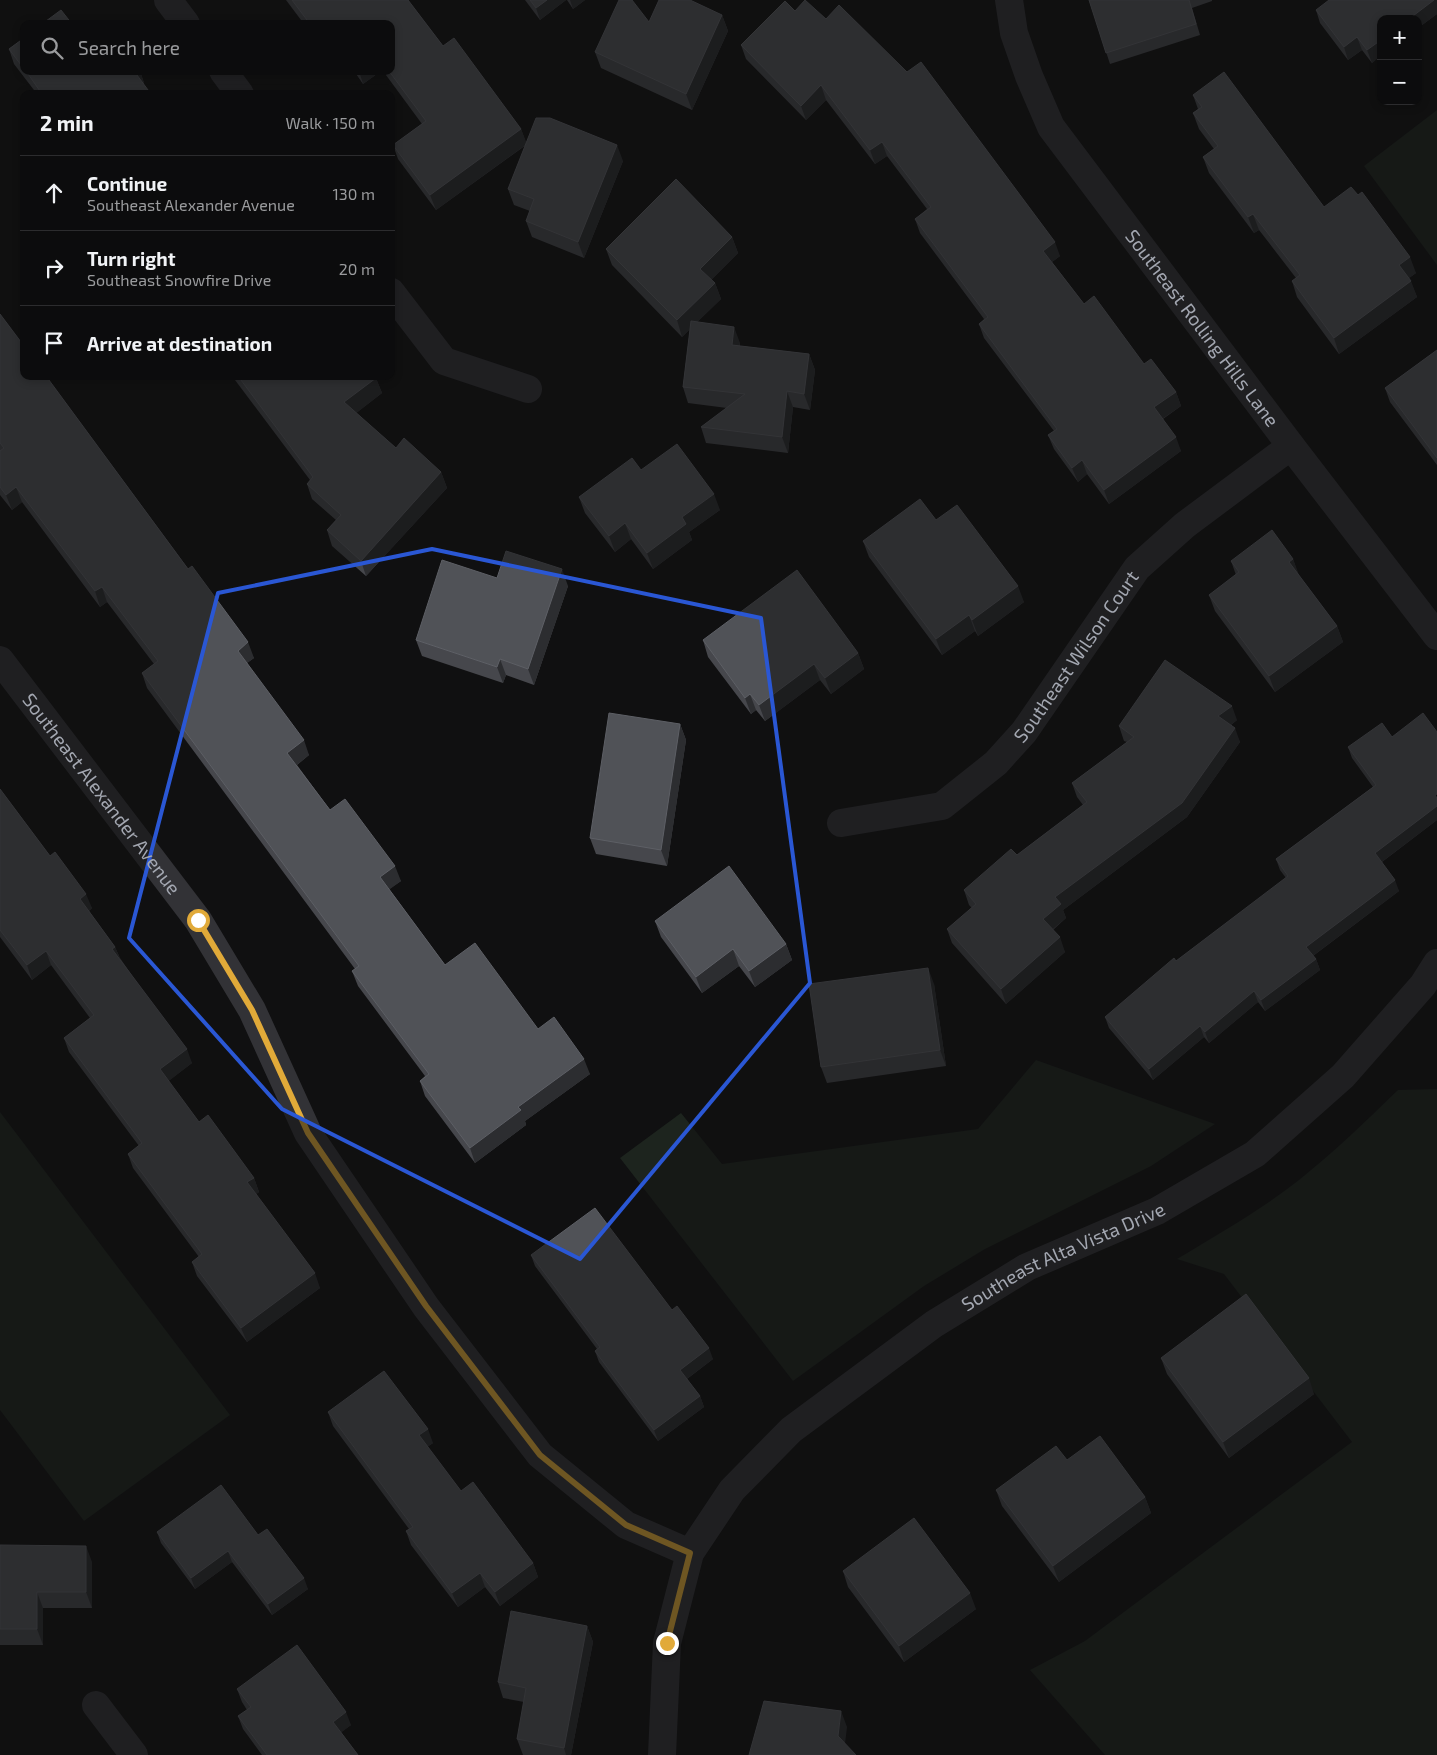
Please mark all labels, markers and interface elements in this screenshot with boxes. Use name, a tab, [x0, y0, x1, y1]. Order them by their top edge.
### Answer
map controls	[1377, 15, 1422, 105]
button: +	[1377, 15, 1422, 60]
search box	[20, 20, 395, 75]
icon: search	[38, 34, 66, 62]
text: Search here	[78, 36, 180, 59]
button: −	[1377, 60, 1422, 105]
text: 2 min	[40, 110, 94, 135]
text: Walk · 150 m	[285, 113, 375, 132]
text: Continue	[87, 172, 167, 195]
icon: ahead	[40, 179, 68, 207]
text: 130 m	[333, 184, 375, 203]
text: Southeast Alexander Avenue	[87, 195, 295, 214]
street label: Southeast Rolling Hills Lane	[1121, 225, 1284, 431]
text: Turn right	[87, 247, 175, 270]
icon: right	[40, 254, 68, 282]
text: 20 m	[339, 259, 375, 278]
text: Southeast Snowfire Drive	[87, 270, 271, 289]
icon: arrive	[40, 329, 68, 357]
text: Arrive at destination	[87, 332, 272, 355]
street label: Southeast Wilson Court	[1008, 566, 1143, 747]
street label: Southeast Alexander Avenue	[18, 688, 186, 899]
route start	[187, 909, 210, 932]
street label: Southeast Alta Vista Drive	[957, 1197, 1169, 1315]
route end	[656, 1632, 679, 1655]

